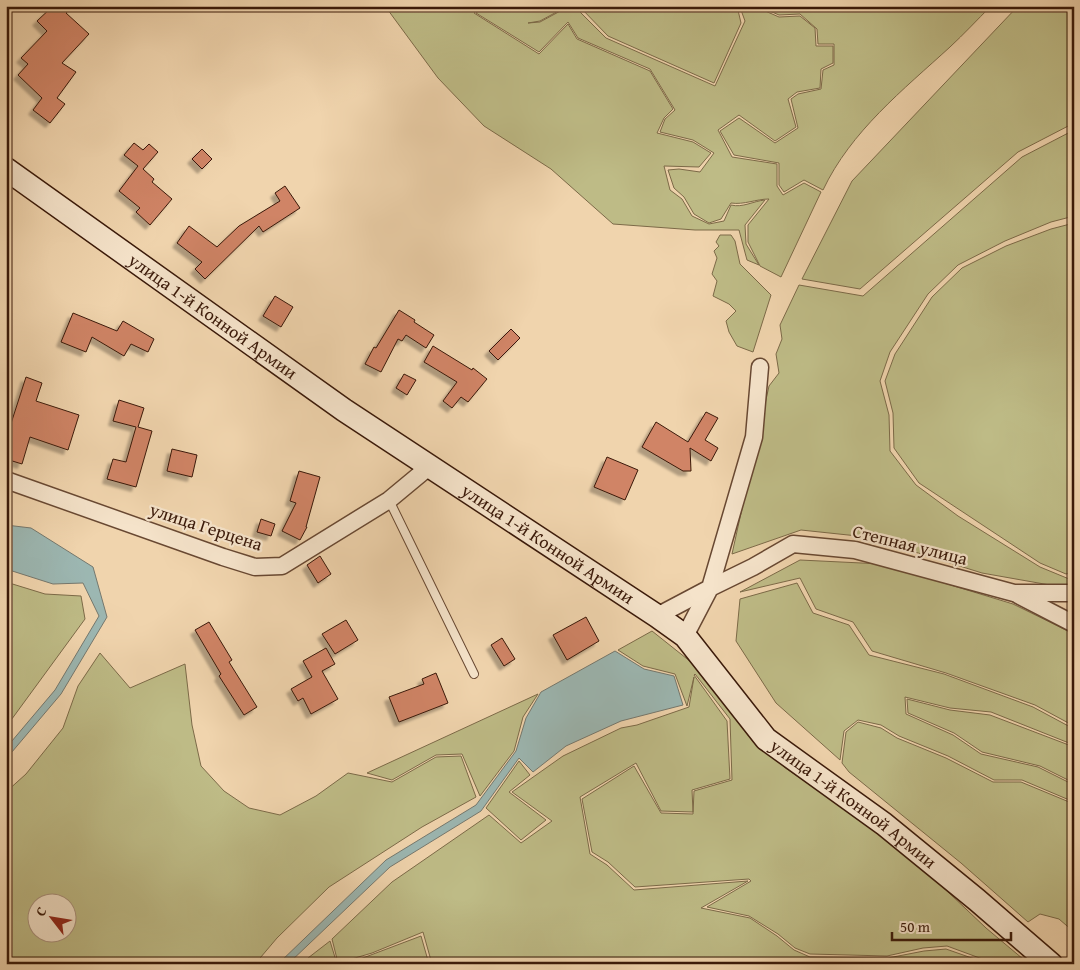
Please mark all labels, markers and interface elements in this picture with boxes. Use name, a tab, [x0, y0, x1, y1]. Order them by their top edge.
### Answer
street label: улица 1-й Конной Армии	[122, 246, 303, 386]
street label: улица 1-й Конной Армии	[455, 476, 640, 611]
street label: улица Герцена	[145, 495, 266, 558]
street label: Степная улица	[850, 517, 971, 572]
street label: улица 1-й Конной Армии	[764, 732, 943, 875]
north arrow	[28, 892, 78, 942]
text: С	[30, 903, 52, 920]
scale bar	[892, 910, 1011, 942]
text: 50 m	[900, 916, 931, 937]

